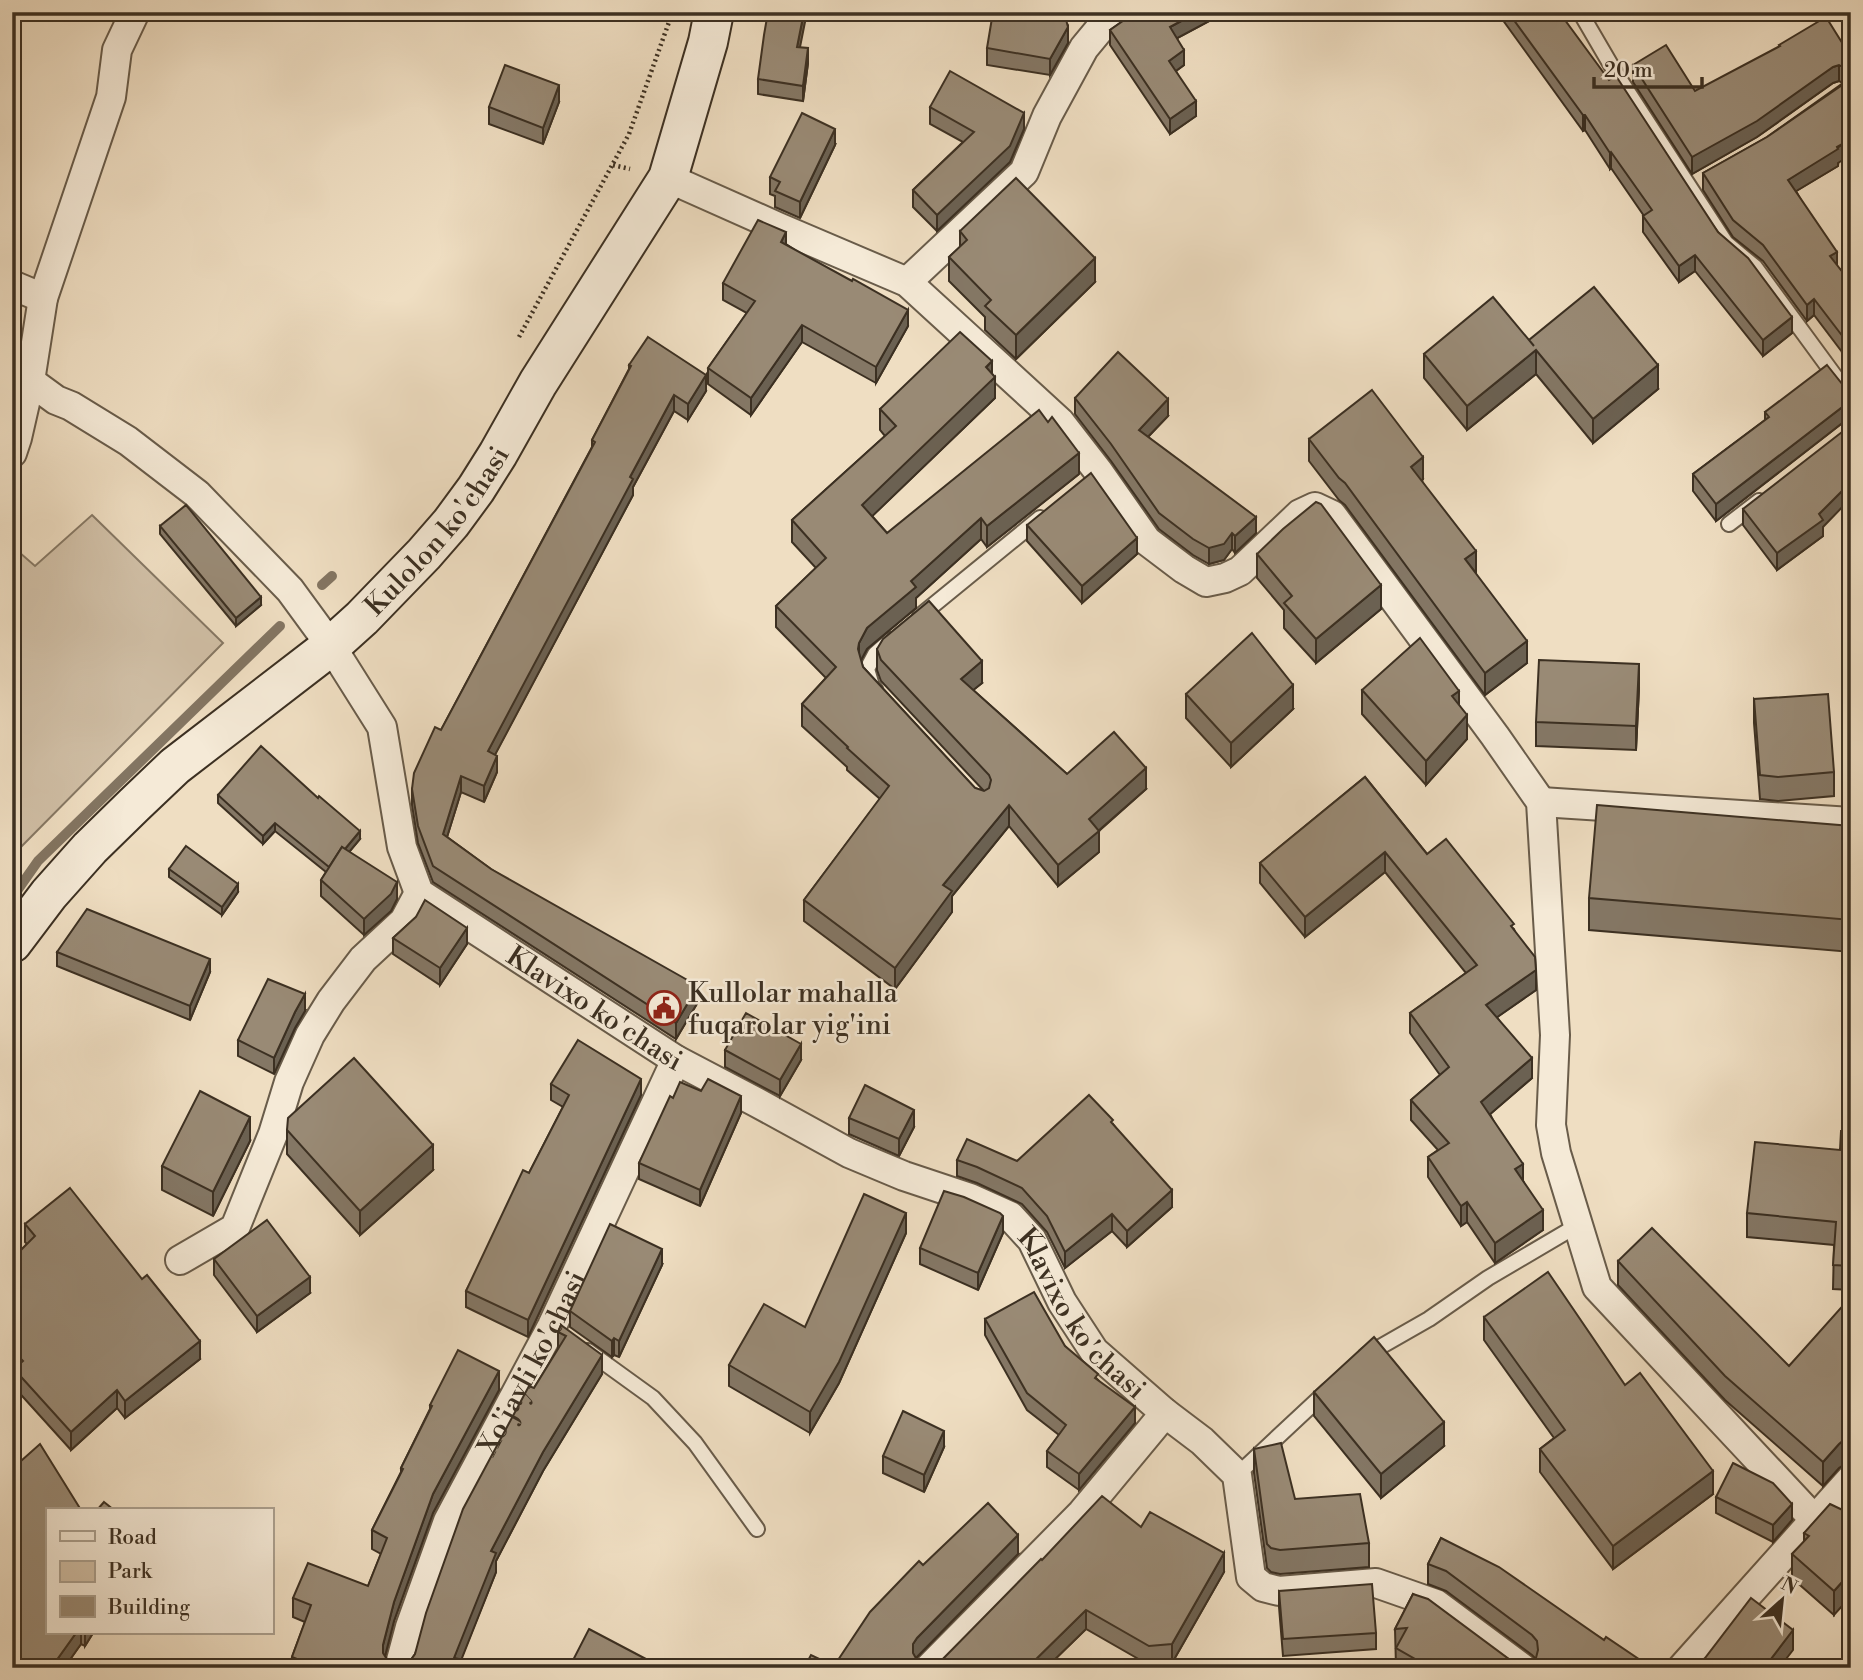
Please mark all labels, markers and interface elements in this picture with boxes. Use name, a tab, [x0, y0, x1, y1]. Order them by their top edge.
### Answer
scale bar	[1594, 46, 1702, 90]
text: 20 m	[1604, 58, 1653, 84]
street label: Kulolon ko'chasi	[358, 440, 518, 624]
street label: Klavixo ko'chasi	[500, 939, 688, 1079]
place label: Kullolar mahalla fuqarolar yig'ini	[688, 976, 899, 1043]
public building icon: Kullolar mahalla fuqarolar yig'ini	[645, 989, 683, 1027]
street label: Klavixo ko'chasi	[1010, 1220, 1153, 1407]
street label: Xo'jayli ko'chasi	[470, 1265, 594, 1463]
legend	[46, 1508, 273, 1634]
text: Road	[108, 1525, 157, 1551]
text: Park	[108, 1559, 153, 1585]
north arrow	[1748, 1564, 1818, 1634]
text: N	[1777, 1572, 1801, 1600]
text: Building	[107, 1595, 190, 1621]

